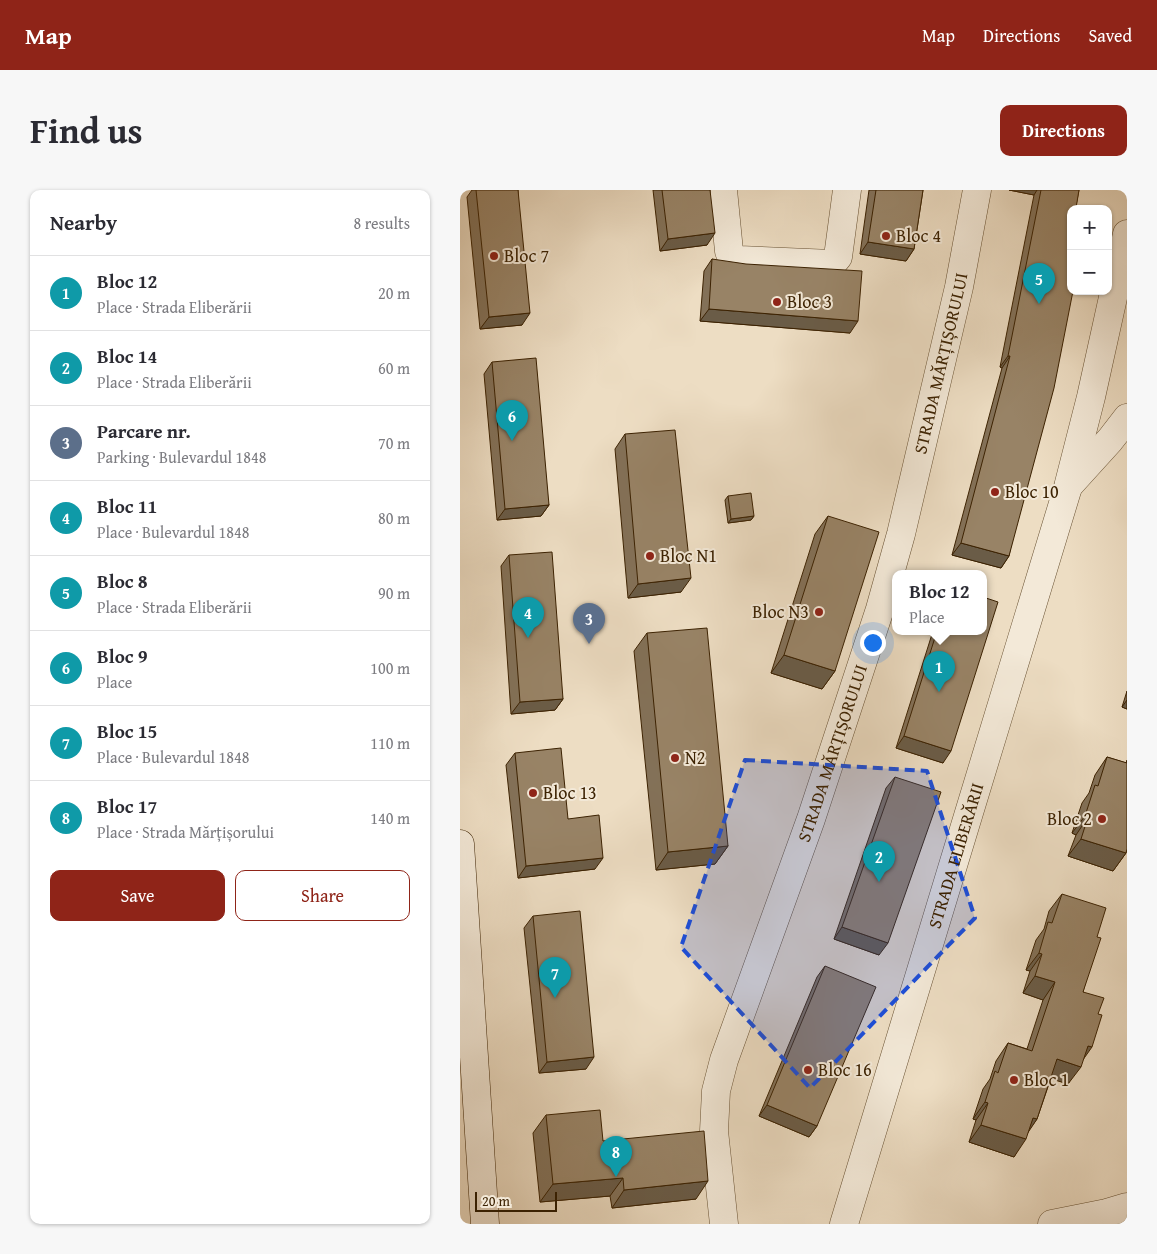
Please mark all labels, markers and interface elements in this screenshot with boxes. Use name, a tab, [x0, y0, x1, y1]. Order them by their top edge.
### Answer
text: Map	[25, 18, 72, 53]
text: Map	[922, 22, 955, 49]
text: Directions	[983, 22, 1060, 49]
text: Saved	[1088, 22, 1132, 49]
text: Find us	[30, 105, 143, 156]
button: Directions	[1000, 105, 1127, 156]
map controls	[1067, 205, 1112, 295]
button: +	[1067, 205, 1112, 250]
text: Nearby	[50, 207, 117, 238]
text: 8 results	[353, 211, 410, 235]
place label: Bloc 4	[896, 222, 941, 249]
marker: Bloc 4	[880, 230, 892, 242]
place label: Bloc 7	[504, 242, 549, 269]
marker: Bloc 7	[488, 250, 500, 262]
button: −	[1067, 250, 1112, 295]
pin: 5	[1023, 263, 1055, 304]
text: Bloc 12	[97, 267, 157, 295]
street label: STRADA MĂRȚIȘORULUI	[906, 270, 974, 457]
text: 1	[62, 281, 70, 305]
text: 20 m	[378, 281, 410, 305]
place label: Bloc 3	[787, 288, 832, 315]
text: Place · Strada Eliberării	[97, 295, 252, 319]
marker: Bloc 3	[771, 296, 783, 308]
text: Bloc 14	[97, 342, 157, 370]
text: 2	[62, 356, 70, 380]
text: 60 m	[378, 356, 410, 380]
text: Place · Strada Eliberării	[97, 370, 252, 394]
pin: 6	[496, 400, 528, 441]
text: Parcare nr.	[97, 417, 191, 445]
text: 3	[62, 431, 70, 455]
text: 70 m	[378, 431, 410, 455]
text: Parking · Bulevardul 1848	[97, 445, 266, 469]
place label: Bloc 10	[1005, 478, 1059, 505]
marker: Bloc 10	[989, 486, 1001, 498]
text: Bloc 11	[97, 492, 157, 520]
text: 4	[62, 506, 70, 530]
text: 80 m	[378, 506, 410, 530]
text: Place · Bulevardul 1848	[97, 520, 249, 544]
place label: Bloc N1	[660, 542, 717, 569]
marker: Bloc N1	[644, 550, 656, 562]
text: Bloc 8	[97, 567, 148, 595]
popup	[892, 570, 987, 635]
text: Bloc 12	[909, 577, 970, 605]
text: 5	[62, 581, 70, 605]
text: 90 m	[378, 581, 410, 605]
text: Place · Strada Eliberării	[97, 595, 252, 619]
pin: 4	[512, 597, 544, 638]
place label: Bloc N3	[752, 598, 809, 625]
pin: 3	[573, 603, 605, 644]
text: Place	[909, 605, 945, 629]
marker: Bloc N3	[813, 606, 825, 618]
your location	[860, 630, 886, 656]
text: Bloc 9	[97, 642, 148, 670]
pin: 1	[923, 651, 955, 692]
text: 6	[62, 656, 70, 680]
text: 100 m	[370, 656, 410, 680]
street label: STRADA MĂRȚIȘORULUI	[790, 661, 874, 846]
text: Place	[97, 670, 132, 694]
text: Bloc 15	[97, 717, 157, 745]
text: 7	[62, 731, 70, 755]
text: 110 m	[370, 731, 410, 755]
place label: N2	[685, 744, 705, 771]
text: Place · Bulevardul 1848	[97, 745, 249, 769]
marker: N2	[669, 752, 681, 764]
place label: Bloc 13	[543, 779, 597, 806]
street label: STRADA ELIBERĂRII	[921, 779, 990, 932]
marker: Bloc 13	[527, 787, 539, 799]
text: Bloc 17	[97, 792, 157, 820]
place label: Bloc 2	[1047, 805, 1092, 832]
text: 8	[62, 806, 70, 830]
text: 140 m	[370, 806, 410, 830]
marker: Bloc 2	[1096, 813, 1108, 825]
text: Place · Strada Mărțișorului	[97, 820, 274, 844]
pin: 2	[863, 841, 895, 882]
button: Save	[50, 870, 225, 921]
button: Share	[235, 870, 410, 921]
pin: 7	[539, 957, 571, 998]
place label: Bloc 16	[818, 1056, 872, 1083]
marker: Bloc 16	[802, 1064, 814, 1076]
place label: Bloc 1	[1024, 1066, 1069, 1093]
marker: Bloc 1	[1008, 1074, 1020, 1086]
pin: 8	[600, 1136, 632, 1177]
scale bar	[475, 1189, 558, 1212]
text: 20 m	[482, 1191, 510, 1211]

